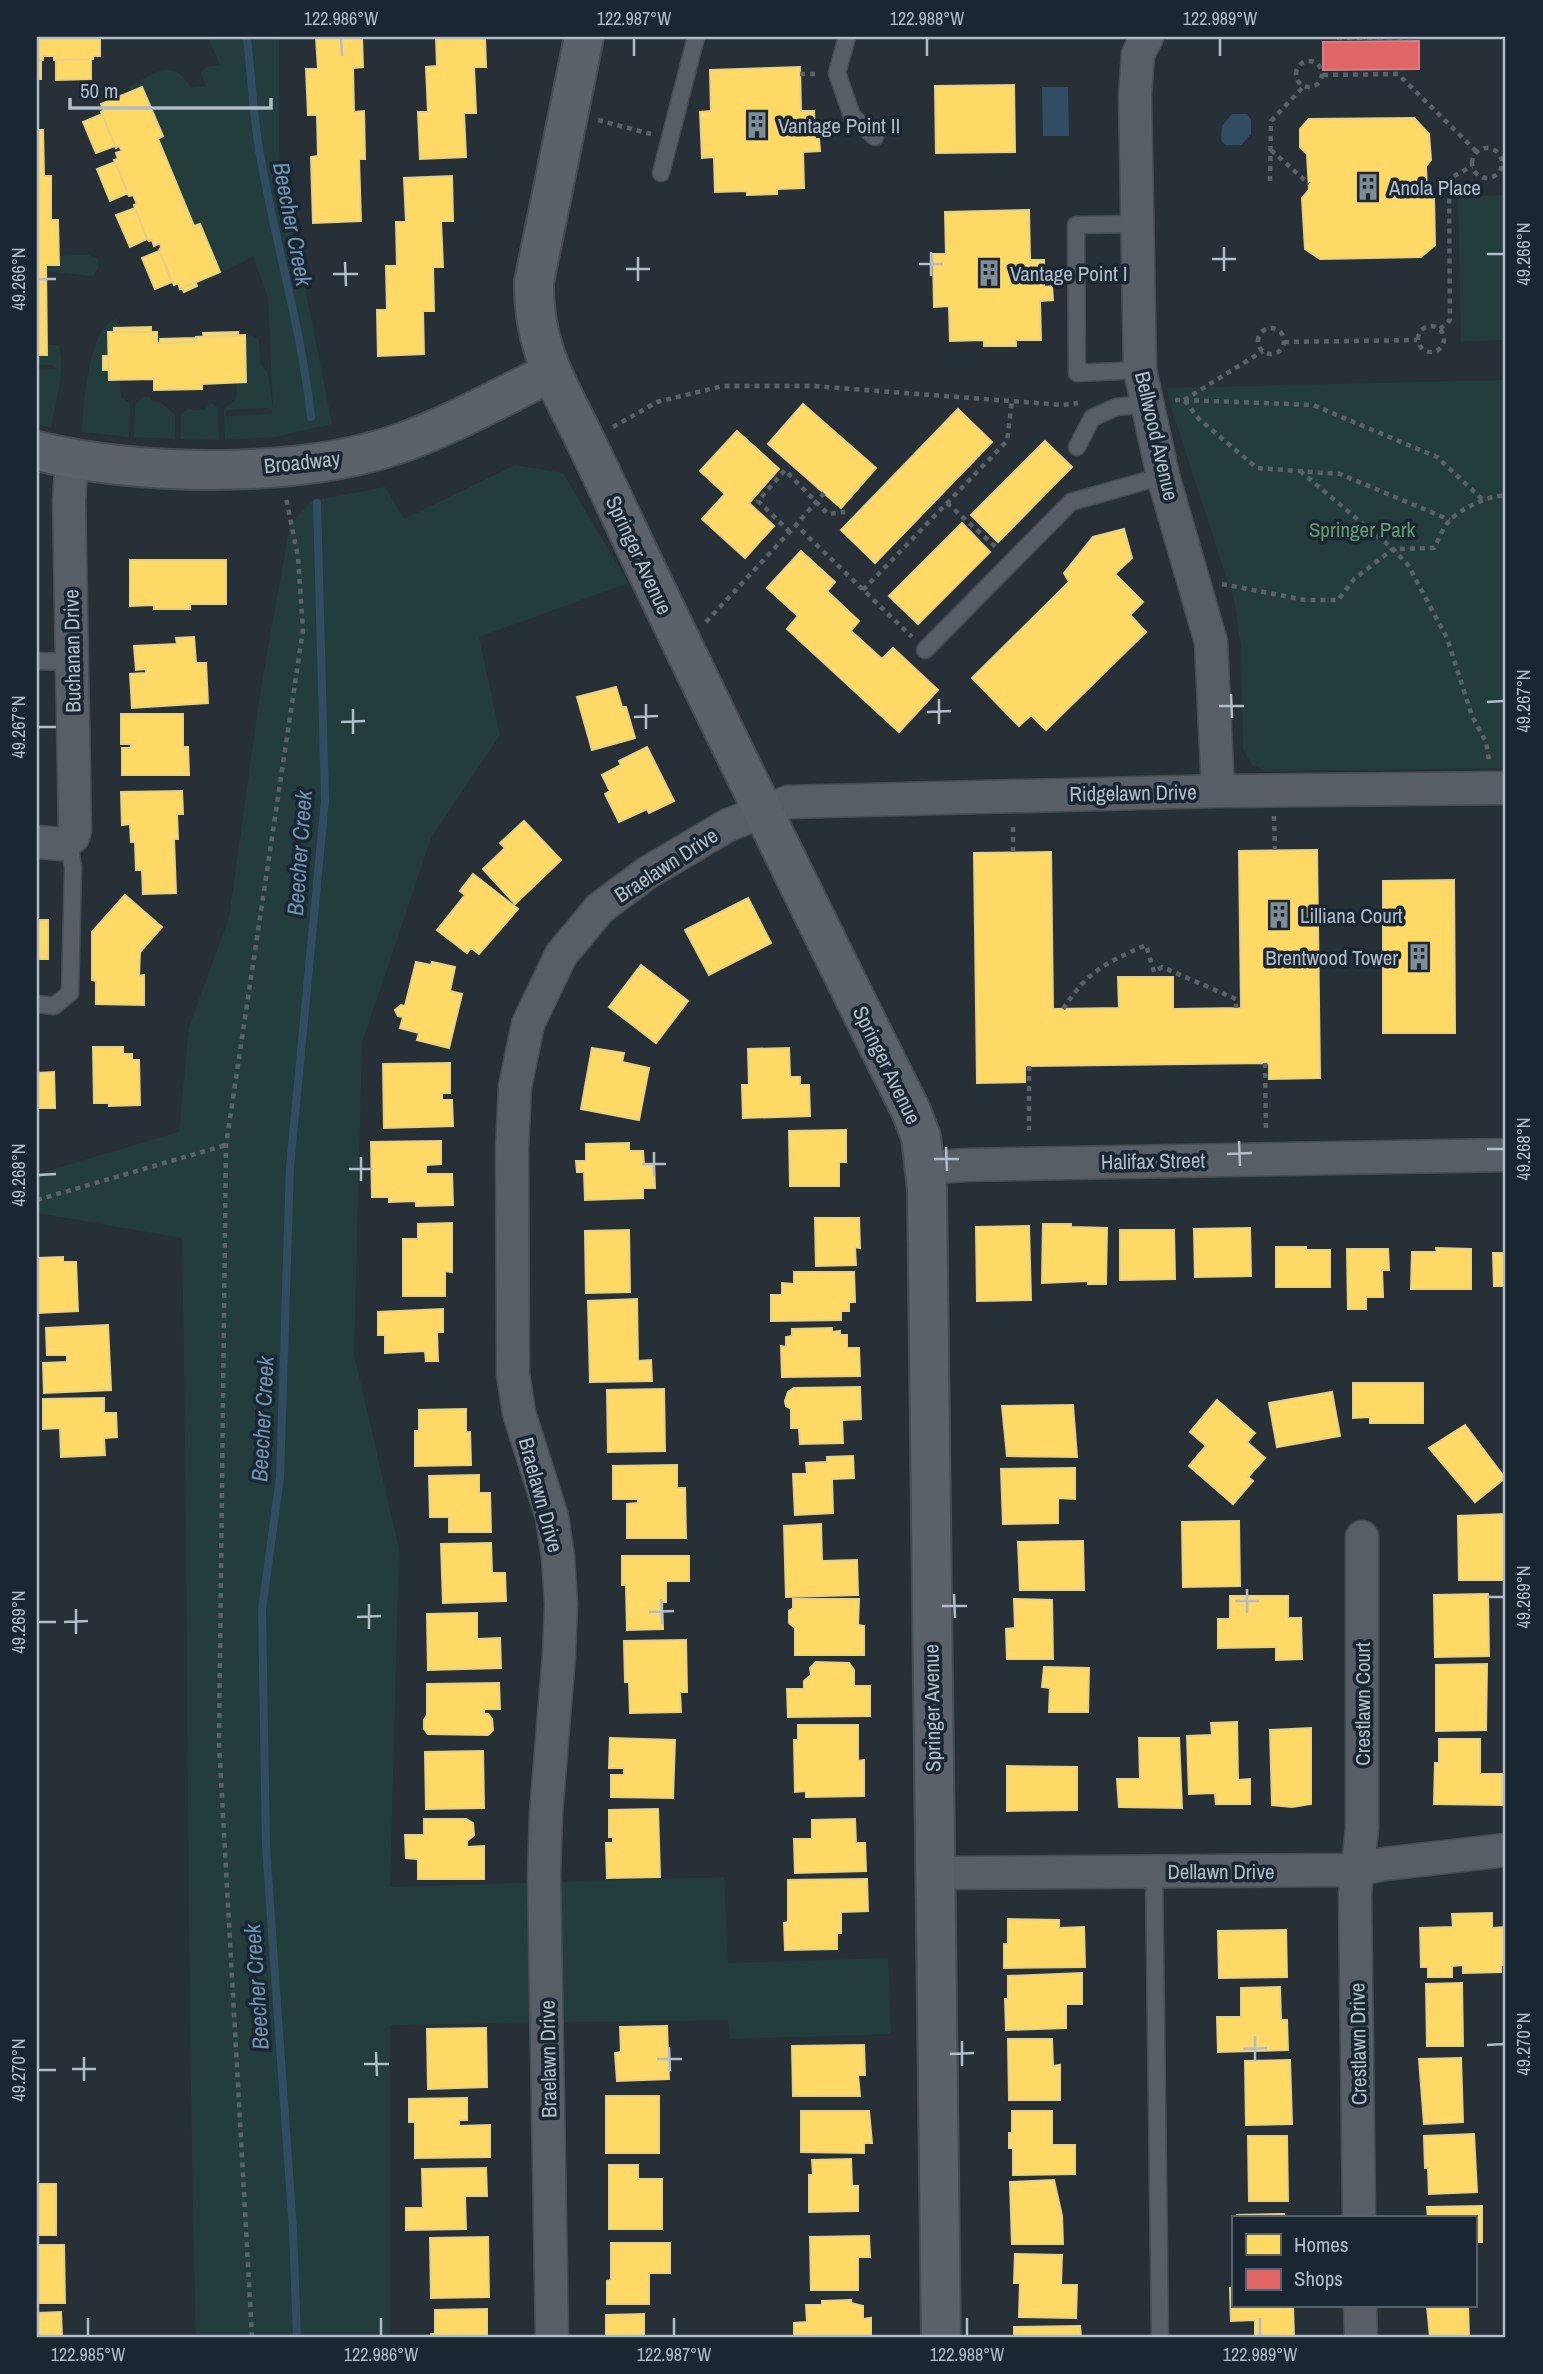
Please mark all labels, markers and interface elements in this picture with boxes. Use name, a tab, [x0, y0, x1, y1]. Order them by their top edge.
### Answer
text: 122.986°W	[304, 6, 378, 31]
text: 122.987°W	[597, 6, 671, 31]
text: 122.988°W	[890, 6, 964, 31]
text: 122.989°W	[1183, 6, 1257, 31]
scale bar	[70, 66, 271, 110]
text: 50 m	[80, 76, 118, 105]
building icon: Vantage Point II	[742, 110, 772, 140]
place label: Vantage Point II	[778, 111, 900, 140]
water label: Beecher Creek	[266, 159, 321, 290]
building icon: Anola Place	[1353, 172, 1383, 202]
place label: Anola Place	[1388, 173, 1481, 202]
text: 49.266°N	[1511, 223, 1536, 286]
text: 49.266°N	[6, 248, 31, 311]
building icon: Vantage Point I	[974, 258, 1004, 288]
place label: Vantage Point I	[1010, 259, 1127, 288]
street label: Bellwood Avenue	[1128, 369, 1186, 503]
street label: Broadway	[262, 444, 342, 480]
street label: Springer Avenue	[599, 491, 679, 619]
park label: Springer Park	[1309, 515, 1416, 544]
street label: Buchanan Drive	[56, 589, 88, 713]
text: 49.267°N	[1511, 670, 1536, 733]
text: 49.267°N	[6, 696, 31, 759]
street label: Ridgelawn Drive	[1069, 777, 1197, 809]
water label: Beecher Creek	[279, 788, 319, 917]
street label: Braelawn Drive	[609, 821, 723, 909]
building icon: Lilliana Court	[1264, 900, 1294, 930]
place label: Lilliana Court	[1300, 901, 1403, 930]
building icon: Brentwood Tower	[1404, 942, 1434, 972]
place label: Brentwood Tower	[1265, 943, 1398, 972]
street label: Springer Avenue	[846, 1001, 928, 1129]
text: 49.268°N	[1511, 1118, 1536, 1181]
text: 49.268°N	[6, 1144, 31, 1207]
street label: Halifax Street	[1101, 1146, 1206, 1176]
water label: Beecher Creek	[243, 1354, 281, 1483]
street label: Braelawn Drive	[512, 1434, 570, 1556]
text: 49.269°N	[1511, 1566, 1536, 1629]
text: 49.269°N	[6, 1591, 31, 1654]
street label: Crestlawn Court	[1348, 1642, 1377, 1766]
street label: Springer Avenue	[916, 1644, 948, 1772]
street label: Dellawn Drive	[1167, 1857, 1275, 1886]
water label: Beecher Creek	[236, 1922, 276, 2051]
street label: Crestlawn Drive	[1342, 1983, 1374, 2105]
street label: Braelawn Drive	[532, 2000, 564, 2118]
text: 49.270°N	[1511, 2013, 1536, 2076]
text: 49.270°N	[6, 2039, 31, 2102]
legend	[1232, 2216, 1476, 2308]
text: Homes	[1294, 2230, 1349, 2259]
text: Shops	[1294, 2264, 1343, 2293]
text: 122.985°W	[51, 2342, 125, 2367]
text: 122.986°W	[344, 2342, 418, 2367]
text: 122.987°W	[637, 2342, 711, 2367]
text: 122.988°W	[930, 2342, 1004, 2367]
text: 122.989°W	[1223, 2342, 1297, 2367]

